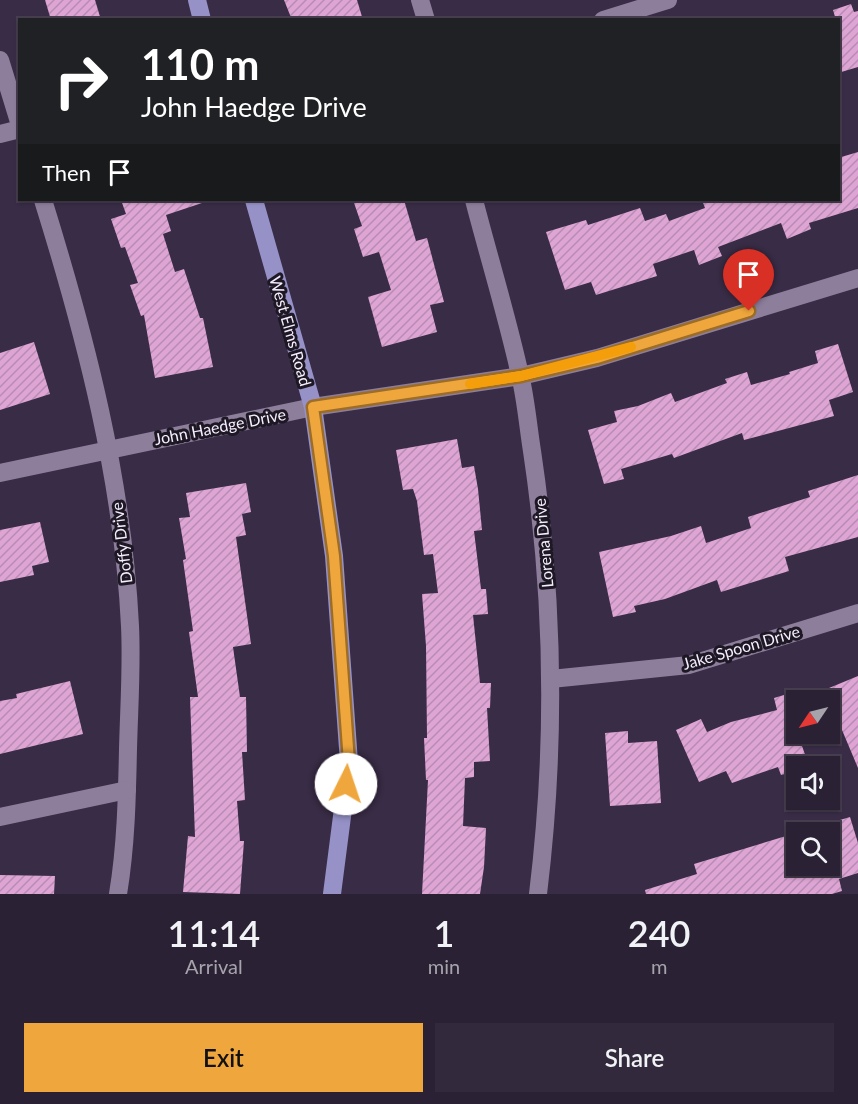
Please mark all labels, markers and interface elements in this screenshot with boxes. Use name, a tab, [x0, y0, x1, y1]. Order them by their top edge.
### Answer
text: 110 m	[141, 39, 259, 89]
icon: right	[42, 42, 120, 120]
text: John Haedge Drive	[141, 90, 367, 123]
icon: arrive	[103, 156, 136, 189]
text: Then	[42, 159, 91, 186]
pin	[723, 249, 774, 311]
icon: arrive	[732, 258, 765, 291]
street label: West Elms Road	[266, 274, 316, 388]
street label: John Haedge Drive	[153, 404, 287, 448]
street label: Lorena Drive	[530, 497, 556, 589]
street label: Doffy Drive	[107, 501, 135, 585]
street label: Jake Spoon Drive	[680, 621, 802, 673]
north arrow	[786, 690, 840, 744]
map controls	[786, 690, 840, 876]
position arrow	[314, 752, 378, 816]
button: sound	[786, 756, 840, 810]
button: search	[786, 822, 840, 876]
text: 11:14	[168, 911, 260, 955]
text: 1	[434, 911, 454, 955]
text: 240	[628, 911, 690, 955]
text: Arrival	[185, 954, 243, 978]
text: min	[428, 954, 460, 978]
text: m	[651, 954, 667, 978]
button: Exit	[24, 1023, 423, 1092]
button: Share	[435, 1023, 834, 1092]

